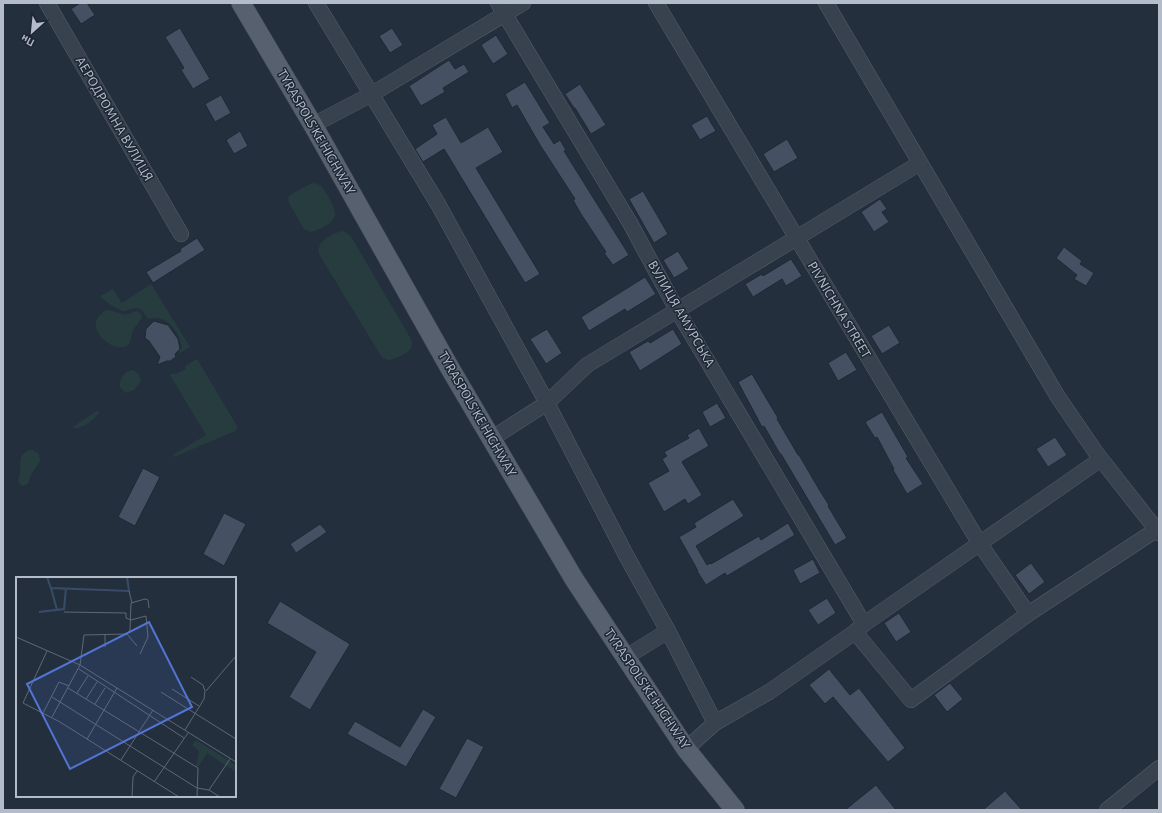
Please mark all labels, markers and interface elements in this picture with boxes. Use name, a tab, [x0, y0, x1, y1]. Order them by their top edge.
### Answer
north arrow	[12, 12, 52, 52]
text: Пн	[19, 33, 36, 48]
street label: АЕРОДРОМНА ВУЛИЦЯ	[73, 54, 155, 184]
street label: TYRASPOLS'KE HIGHWAY	[274, 67, 358, 198]
street label: ВУЛИЦЯ АМУРСЬКА	[645, 258, 717, 370]
street label: PIVNICHNA STREET	[805, 259, 873, 361]
street label: TYRASPOLS'KE HIGHWAY	[435, 349, 519, 480]
inset map	[16, 577, 236, 797]
street label: TYRASPOLS'KE HIGHWAY	[601, 626, 693, 752]

